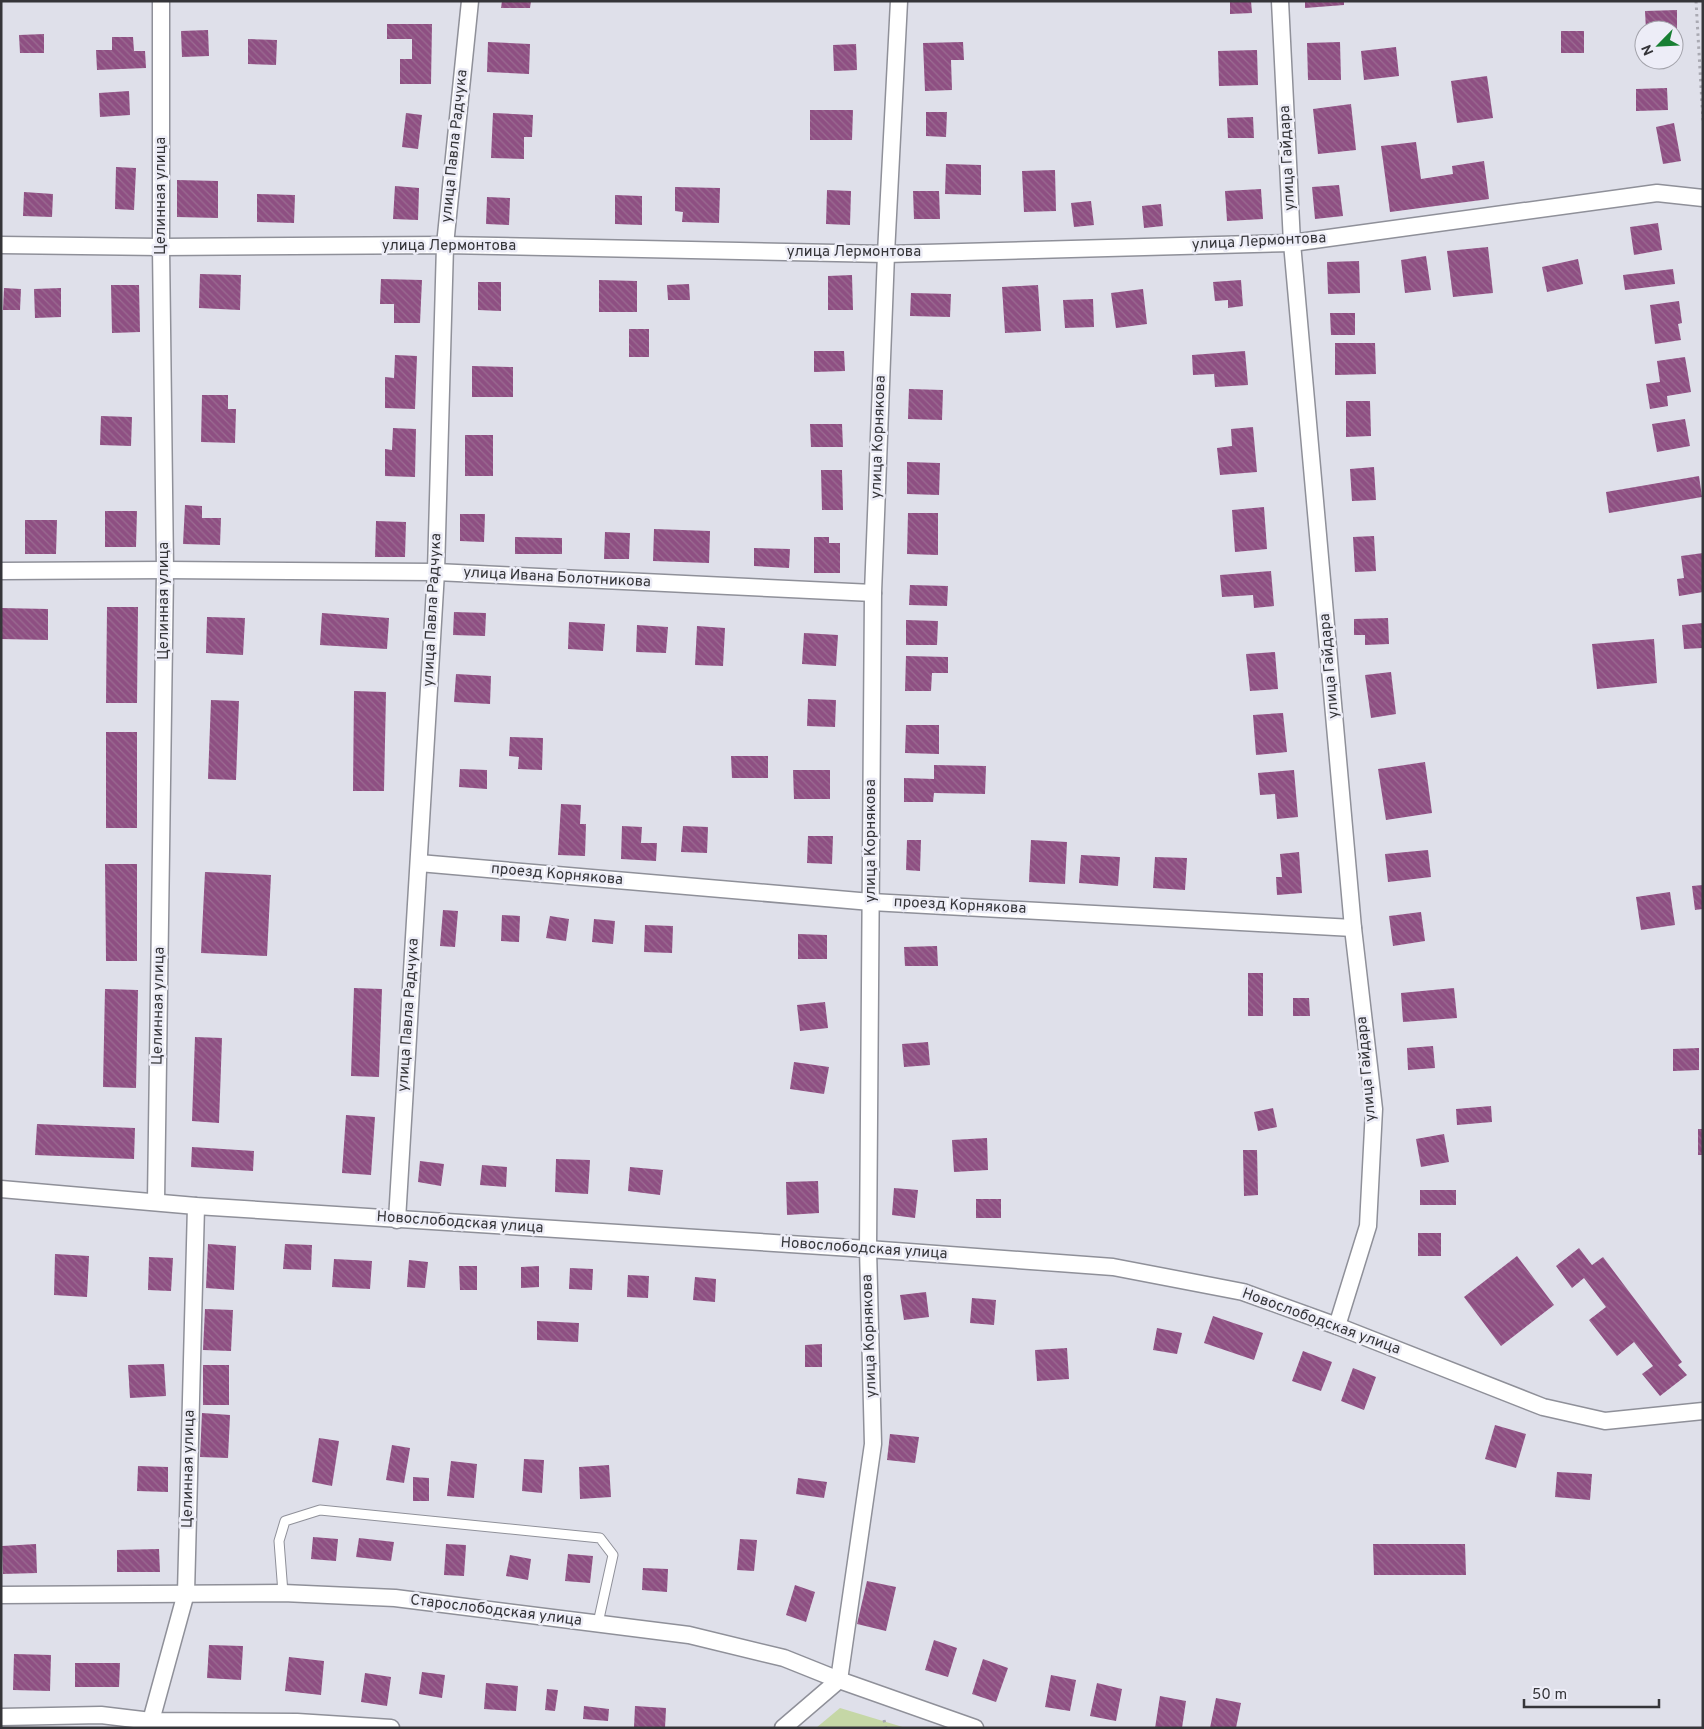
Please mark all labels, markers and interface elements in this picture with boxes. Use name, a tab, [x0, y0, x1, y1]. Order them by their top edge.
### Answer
north arrow	[1634, 20, 1684, 70]
text: N	[1639, 42, 1658, 58]
street label: улица Павла Радчука	[438, 68, 472, 224]
street label: улица Гайдара	[1276, 105, 1300, 211]
street label: Целинная улица	[152, 137, 171, 255]
street label: улица Лермонтова	[1191, 229, 1327, 255]
street label: улица Лермонтова	[382, 237, 516, 256]
street label: улица Лермонтова	[787, 243, 921, 262]
street label: улица Корнякова	[867, 375, 891, 499]
street label: улица Павла Радчука	[419, 533, 447, 687]
street label: Целинная улица	[155, 542, 174, 660]
street label: улица Ивана Болотникова	[463, 564, 651, 592]
street label: улица Гайдара	[1316, 613, 1344, 719]
street label: улица Корнякова	[862, 779, 881, 903]
street label: проезд Корнякова	[490, 860, 624, 890]
street label: проезд Корнякова	[893, 893, 1027, 919]
street label: улица Павла Радчука	[394, 938, 424, 1092]
street label: Целинная улица	[148, 947, 170, 1065]
street label: улица Гайдара	[1353, 1016, 1381, 1122]
street label: Новослободская улица	[376, 1208, 544, 1238]
street label: Новослободская улица	[780, 1234, 948, 1264]
street label: улица Корнякова	[858, 1274, 882, 1398]
street label: Новослободская улица	[1239, 1284, 1403, 1360]
street label: Целинная улица	[178, 1410, 200, 1528]
street label: Старослободская улица	[409, 1591, 583, 1631]
scale bar	[1524, 1676, 1659, 1708]
text: 50 m	[1532, 1686, 1567, 1705]

